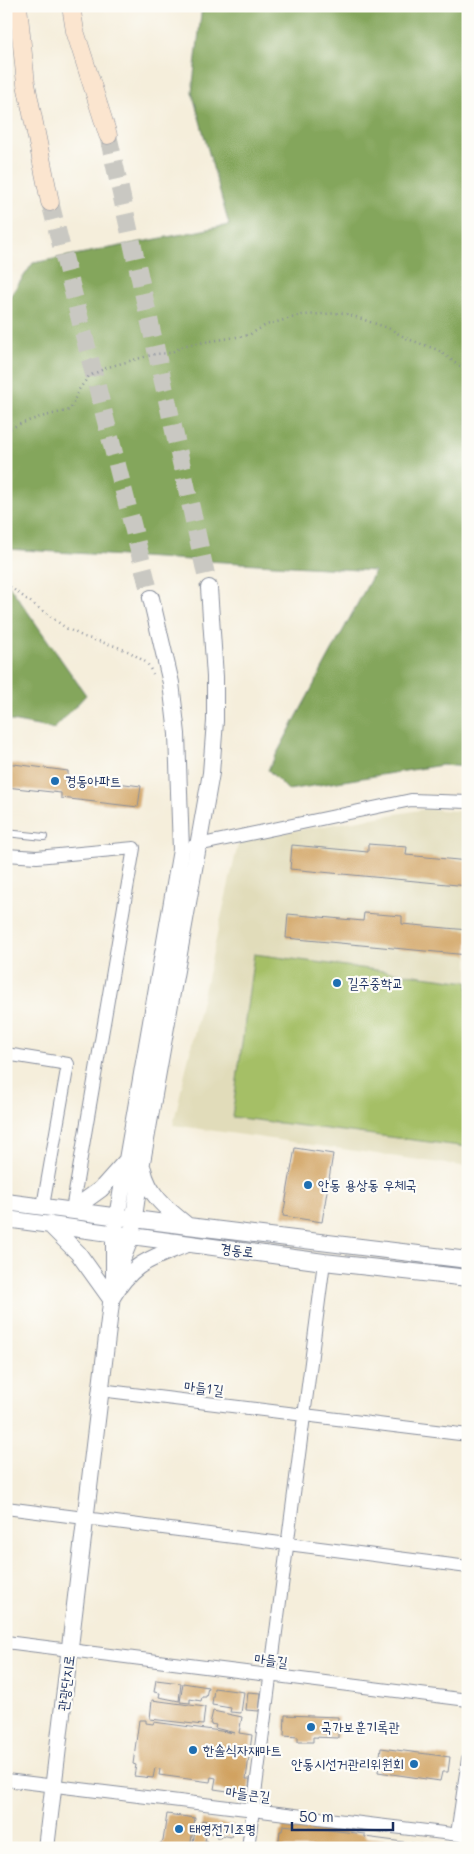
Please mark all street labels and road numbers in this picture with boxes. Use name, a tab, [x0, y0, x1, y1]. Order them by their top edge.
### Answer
street label: 경동로	[219, 1238, 255, 1261]
street label: 마들1길	[183, 1376, 226, 1399]
street label: 마들길	[253, 1648, 290, 1671]
street label: 관광단지로	[53, 1654, 78, 1712]
street label: 마들큰길	[225, 1781, 272, 1806]

